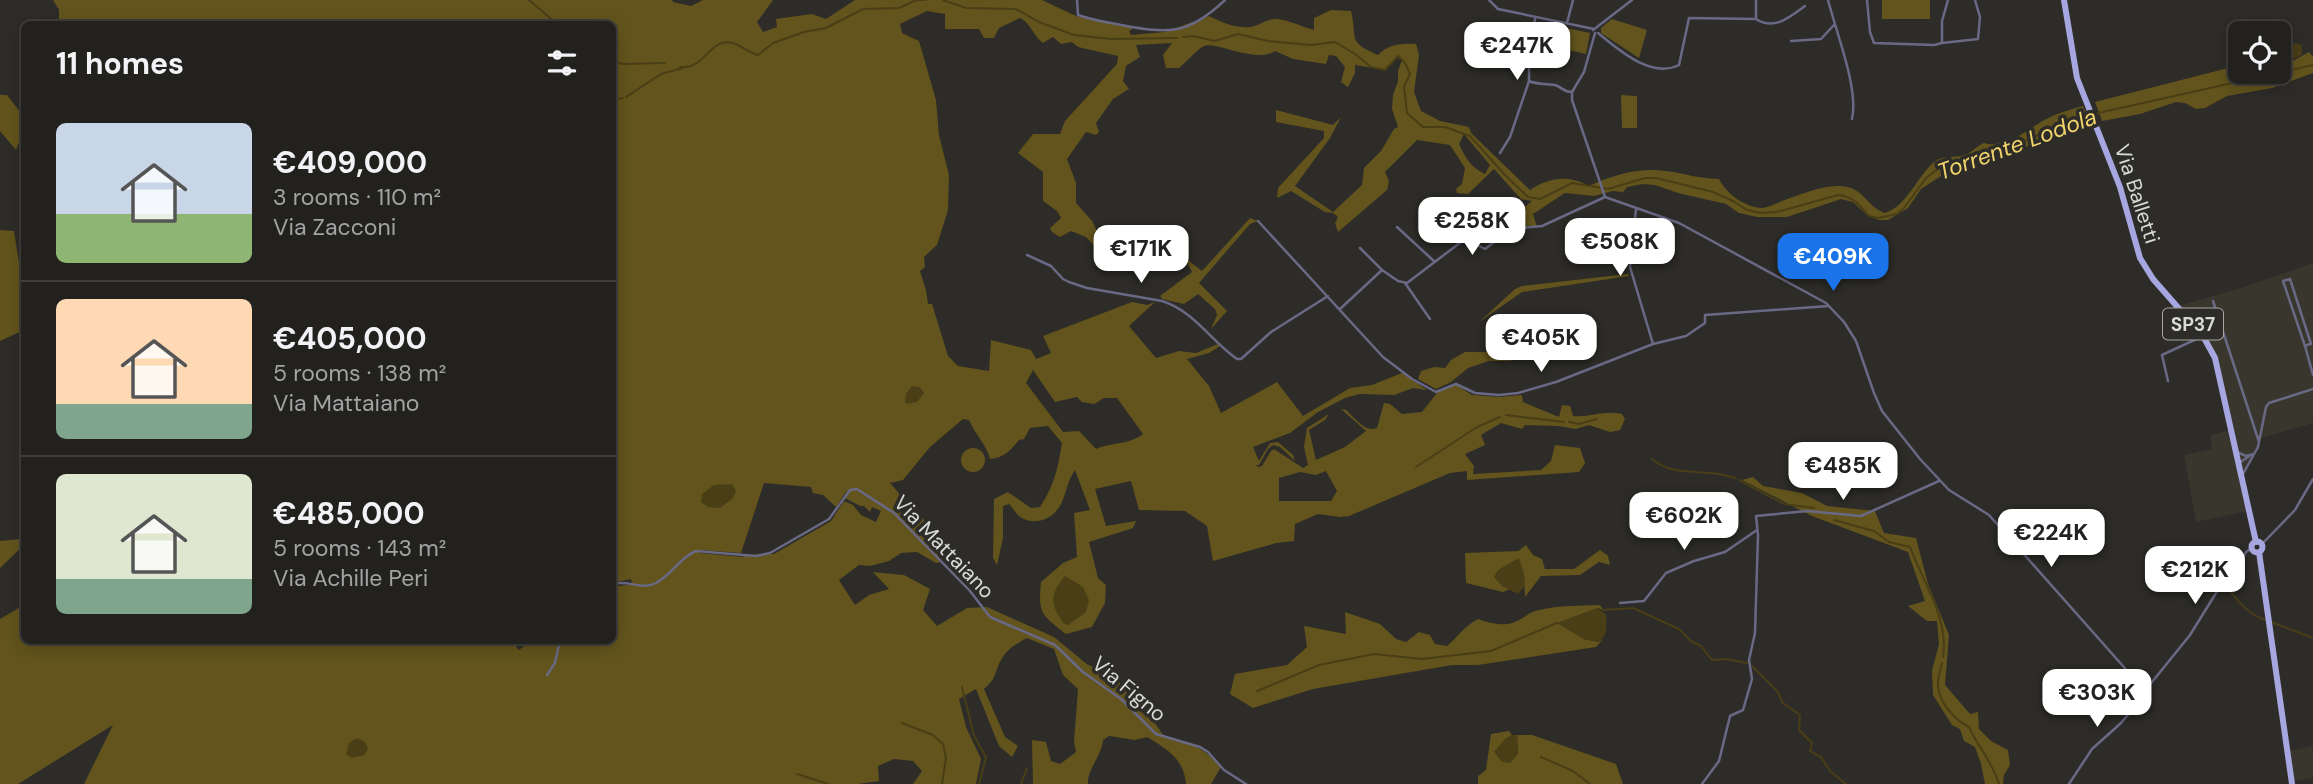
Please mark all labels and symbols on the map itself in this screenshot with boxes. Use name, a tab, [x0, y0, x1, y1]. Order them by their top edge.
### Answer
pin: €247K	[1468, 22, 1566, 82]
water label: Torrente Lodola	[1933, 101, 2101, 187]
street label: Via Balletti	[2108, 141, 2166, 247]
pin: €258K	[1423, 198, 1521, 257]
pin: €508K	[1571, 218, 1669, 278]
pin: €171K	[1092, 226, 1190, 285]
pin: €409K	[1784, 233, 1882, 293]
road number: SP37	[2163, 308, 2223, 340]
pin: €405K	[1492, 314, 1590, 374]
pin: €485K	[1794, 442, 1892, 502]
street label: Via Mattaiano	[887, 489, 1001, 605]
pin: €602K	[1635, 492, 1733, 552]
pin: €224K	[2002, 510, 2100, 569]
pin: €212K	[2146, 546, 2244, 606]
street label: Via Figno	[1086, 650, 1172, 728]
pin: €303K	[2048, 670, 2146, 729]

